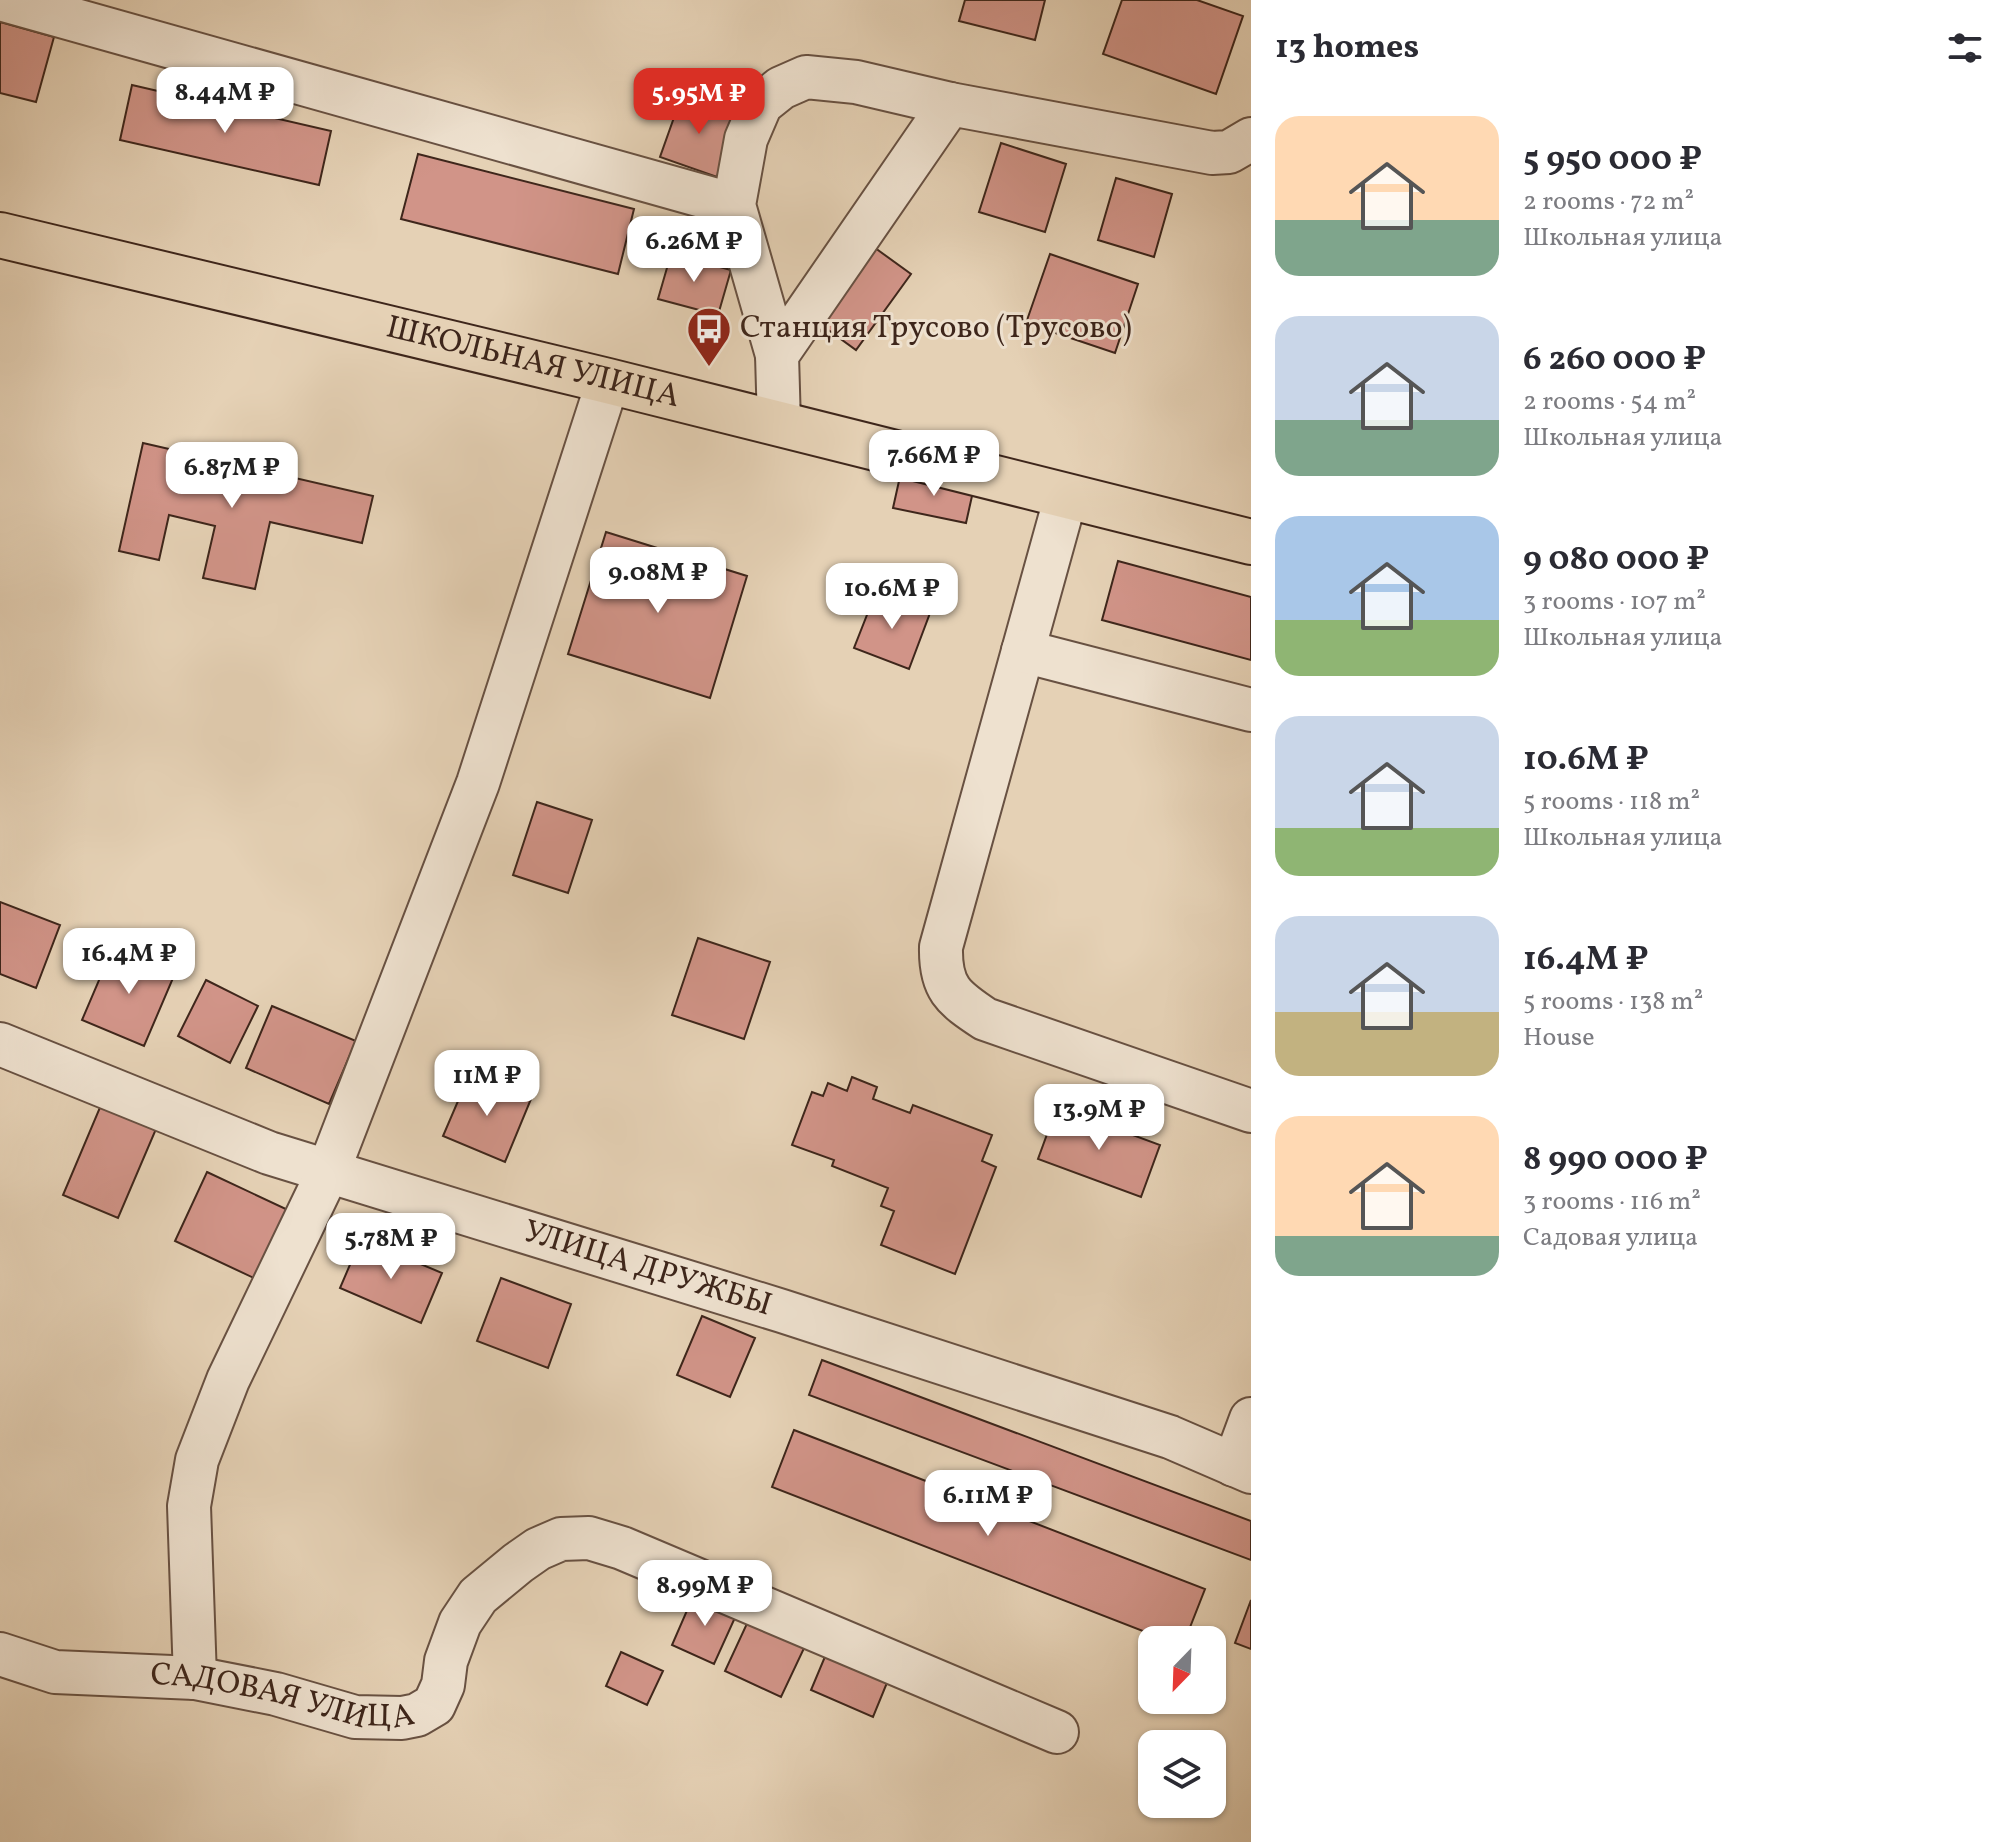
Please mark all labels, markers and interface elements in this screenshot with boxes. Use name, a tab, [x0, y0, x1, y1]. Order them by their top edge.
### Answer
text: 13 homes	[1275, 25, 1419, 72]
icon: filters	[1943, 26, 1987, 70]
pin: 8.44M ₽	[151, 67, 299, 135]
pin: 5.95M ₽	[625, 68, 773, 136]
text: 8.44M ₽	[175, 75, 275, 111]
text: 5.95M ₽	[652, 76, 746, 112]
text: 5 950 000 ₽	[1523, 137, 1702, 184]
icon: home	[1339, 148, 1435, 244]
text: 2 rooms · 72 m²	[1523, 184, 1694, 220]
pin: 6.26M ₽	[620, 216, 768, 284]
text: Школьная улица	[1523, 220, 1723, 256]
text: 6.26M ₽	[645, 224, 743, 260]
bus stop icon: Станция Трусово (Трусово)	[685, 305, 733, 368]
street label: ШКОЛЬНАЯ УЛИЦА	[382, 306, 684, 420]
place label: Станция Трусово (Трусово)	[740, 307, 1132, 351]
text: 6 260 000 ₽	[1523, 337, 1706, 384]
icon: home	[1339, 348, 1435, 444]
text: 2 rooms · 54 m²	[1523, 384, 1696, 420]
text: Школьная улица	[1523, 420, 1723, 456]
pin: 7.66M ₽	[860, 430, 1008, 498]
text: 7.66M ₽	[887, 438, 981, 474]
pin: 6.87M ₽	[158, 442, 306, 510]
text: 6.87M ₽	[184, 450, 280, 486]
text: 9 080 000 ₽	[1523, 537, 1709, 584]
pin: 9.08M ₽	[584, 547, 732, 615]
icon: home	[1339, 548, 1435, 644]
text: 9.08M ₽	[608, 555, 708, 591]
pin: 10.6M ₽	[818, 563, 966, 631]
text: 10.6M ₽	[844, 571, 940, 607]
text: 3 rooms · 107 m²	[1523, 584, 1706, 620]
text: Школьная улица	[1523, 620, 1723, 656]
text: 10.6M ₽	[1523, 737, 1649, 784]
icon: home	[1339, 748, 1435, 844]
text: 5 rooms · 118 m²	[1523, 784, 1700, 820]
text: Школьная улица	[1523, 820, 1723, 856]
pin: 16.4M ₽	[55, 928, 203, 996]
text: 16.4M ₽	[81, 936, 177, 972]
text: 16.4M ₽	[1523, 937, 1649, 984]
icon: home	[1339, 948, 1435, 1044]
text: 5 rooms · 138 m²	[1523, 984, 1703, 1020]
text: House	[1523, 1020, 1595, 1056]
pin: 11M ₽	[431, 1050, 543, 1118]
text: 11M ₽	[452, 1058, 522, 1094]
pin: 13.9M ₽	[1025, 1084, 1173, 1152]
text: 13.9M ₽	[1052, 1092, 1146, 1128]
text: 8 990 000 ₽	[1523, 1137, 1708, 1184]
icon: home	[1339, 1148, 1435, 1244]
text: 3 rooms · 116 m²	[1523, 1184, 1701, 1220]
street label: УЛИЦА ДРУЖБЫ	[518, 1211, 777, 1328]
pin: 5.78M ₽	[317, 1213, 465, 1281]
text: Садовая улица	[1523, 1220, 1698, 1256]
text: 5.78M ₽	[344, 1221, 438, 1257]
pin: 6.11M ₽	[914, 1470, 1062, 1538]
text: 6.11M ₽	[943, 1478, 1033, 1514]
pin: 8.99M ₽	[631, 1560, 779, 1628]
text: 8.99M ₽	[656, 1568, 754, 1604]
north arrow	[1138, 1626, 1226, 1714]
map controls	[1138, 1626, 1226, 1818]
street label: САДОВАЯ УЛИЦА	[150, 1654, 419, 1742]
button: layers	[1138, 1730, 1226, 1818]

